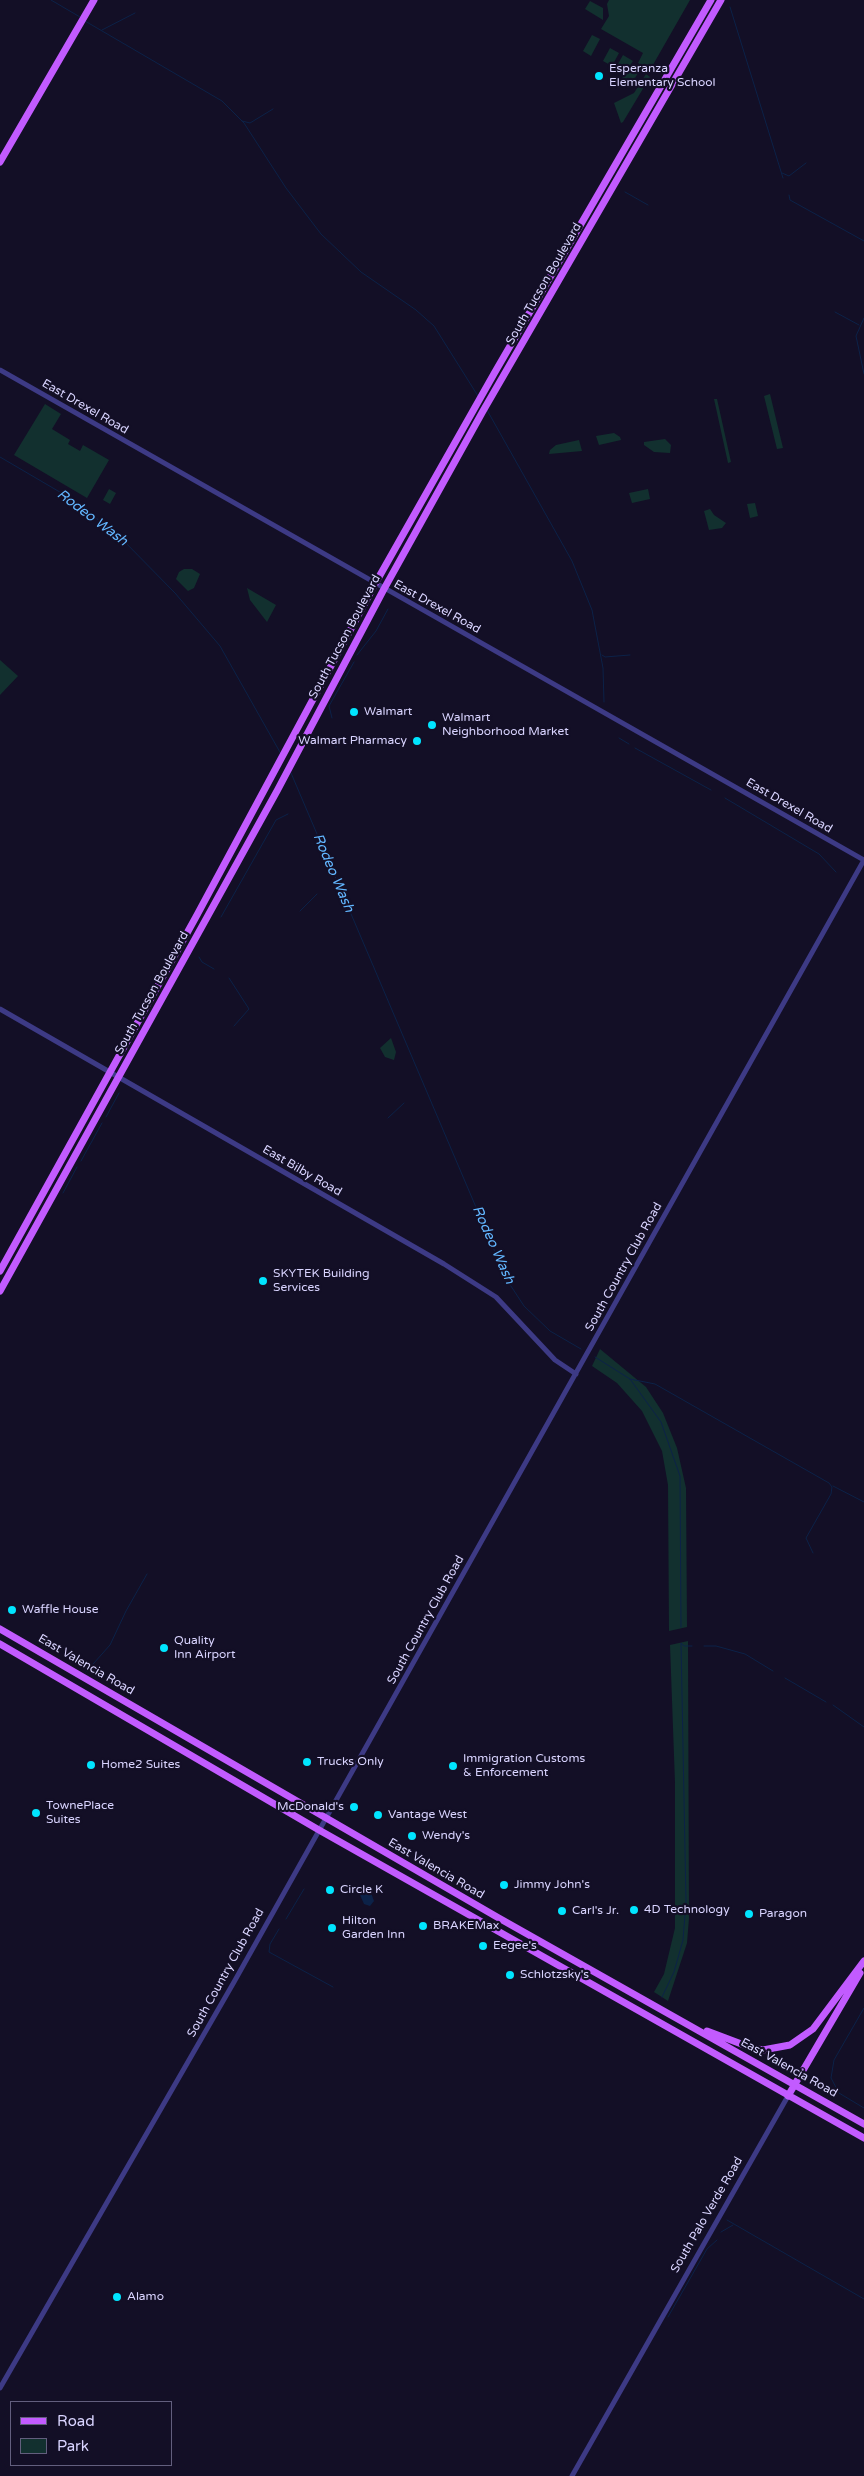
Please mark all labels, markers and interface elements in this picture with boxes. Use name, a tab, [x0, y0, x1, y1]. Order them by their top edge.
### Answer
place label: Esperanza Elementary School	[609, 62, 716, 90]
marker: Esperanza Elementary School	[593, 70, 605, 82]
street label: South Tucson Boulevard	[503, 220, 585, 348]
street label: East Drexel Road	[39, 376, 131, 438]
water label: Rodeo Wash	[53, 486, 131, 550]
street label: South Tucson Boulevard	[306, 573, 384, 701]
street label: East Drexel Road	[391, 577, 483, 637]
place label: Walmart	[364, 705, 412, 719]
marker: Walmart	[348, 706, 360, 718]
place label: Walmart Neighborhood Market	[442, 711, 569, 739]
marker: Walmart Neighborhood Market	[426, 719, 438, 731]
place label: Walmart Pharmacy	[298, 734, 407, 748]
marker: Walmart Pharmacy	[411, 735, 423, 747]
street label: East Drexel Road	[743, 775, 835, 837]
water label: Rodeo Wash	[309, 831, 357, 915]
street label: South Tucson Boulevard	[112, 929, 192, 1057]
street label: East Bilby Road	[260, 1142, 344, 1200]
street label: South Country Club Road	[583, 1200, 665, 1334]
water label: Rodeo Wash	[468, 1203, 518, 1287]
place label: SKYTEK Building Services	[273, 1267, 370, 1295]
marker: SKYTEK Building Services	[257, 1275, 269, 1287]
street label: South Country Club Road	[385, 1553, 467, 1687]
place label: Waffle House	[22, 1603, 99, 1617]
marker: Waffle House	[6, 1604, 18, 1616]
street label: East Valencia Road	[35, 1632, 137, 1698]
place label: Quality Inn Airport	[174, 1634, 236, 1662]
marker: Quality Inn Airport	[158, 1642, 170, 1654]
place label: Immigration Customs & Enforcement	[463, 1752, 585, 1780]
place label: Trucks Only	[317, 1755, 384, 1769]
marker: Trucks Only	[301, 1756, 313, 1768]
place label: Home2 Suites	[101, 1758, 180, 1772]
marker: Home2 Suites	[85, 1759, 97, 1771]
marker: Immigration Customs & Enforcement	[447, 1760, 459, 1772]
place label: TownePlace Suites	[46, 1799, 114, 1827]
place label: McDonald's	[277, 1800, 344, 1814]
marker: McDonald's	[348, 1801, 360, 1813]
marker: TownePlace Suites	[30, 1807, 42, 1819]
place label: Vantage West	[388, 1808, 467, 1822]
marker: Vantage West	[372, 1809, 384, 1821]
place label: Wendy's	[422, 1829, 470, 1843]
marker: Wendy's	[406, 1830, 418, 1842]
street label: East Valencia Road	[385, 1836, 487, 1902]
place label: Jimmy John's	[514, 1878, 590, 1892]
marker: Jimmy John's	[498, 1879, 510, 1891]
place label: Circle K	[340, 1883, 383, 1897]
marker: Circle K	[324, 1884, 336, 1896]
place label: 4D Technology	[644, 1903, 730, 1917]
place label: Carl's Jr.	[572, 1904, 619, 1918]
marker: 4D Technology	[628, 1904, 640, 1916]
marker: Carl's Jr.	[556, 1905, 568, 1917]
street label: South Country Club Road	[185, 1906, 267, 2040]
place label: Paragon	[759, 1907, 807, 1921]
marker: Paragon	[743, 1908, 755, 1920]
place label: Hilton Garden Inn	[342, 1914, 405, 1942]
place label: BRAKEMax	[433, 1919, 499, 1933]
marker: BRAKEMax	[417, 1920, 429, 1932]
marker: Hilton Garden Inn	[326, 1922, 338, 1934]
place label: Eegee's	[493, 1939, 537, 1953]
marker: Eegee's	[477, 1940, 489, 1952]
place label: Schlotzsky's	[520, 1968, 589, 1982]
marker: Schlotzsky's	[504, 1969, 516, 1981]
street label: East Valencia Road	[738, 2035, 840, 2101]
street label: South Palo Verde Road	[668, 2154, 746, 2276]
place label: Alamo	[127, 2290, 164, 2304]
marker: Alamo	[111, 2291, 123, 2303]
legend	[10, 2401, 172, 2466]
text: Road	[57, 2412, 95, 2430]
text: Park	[57, 2437, 89, 2455]

